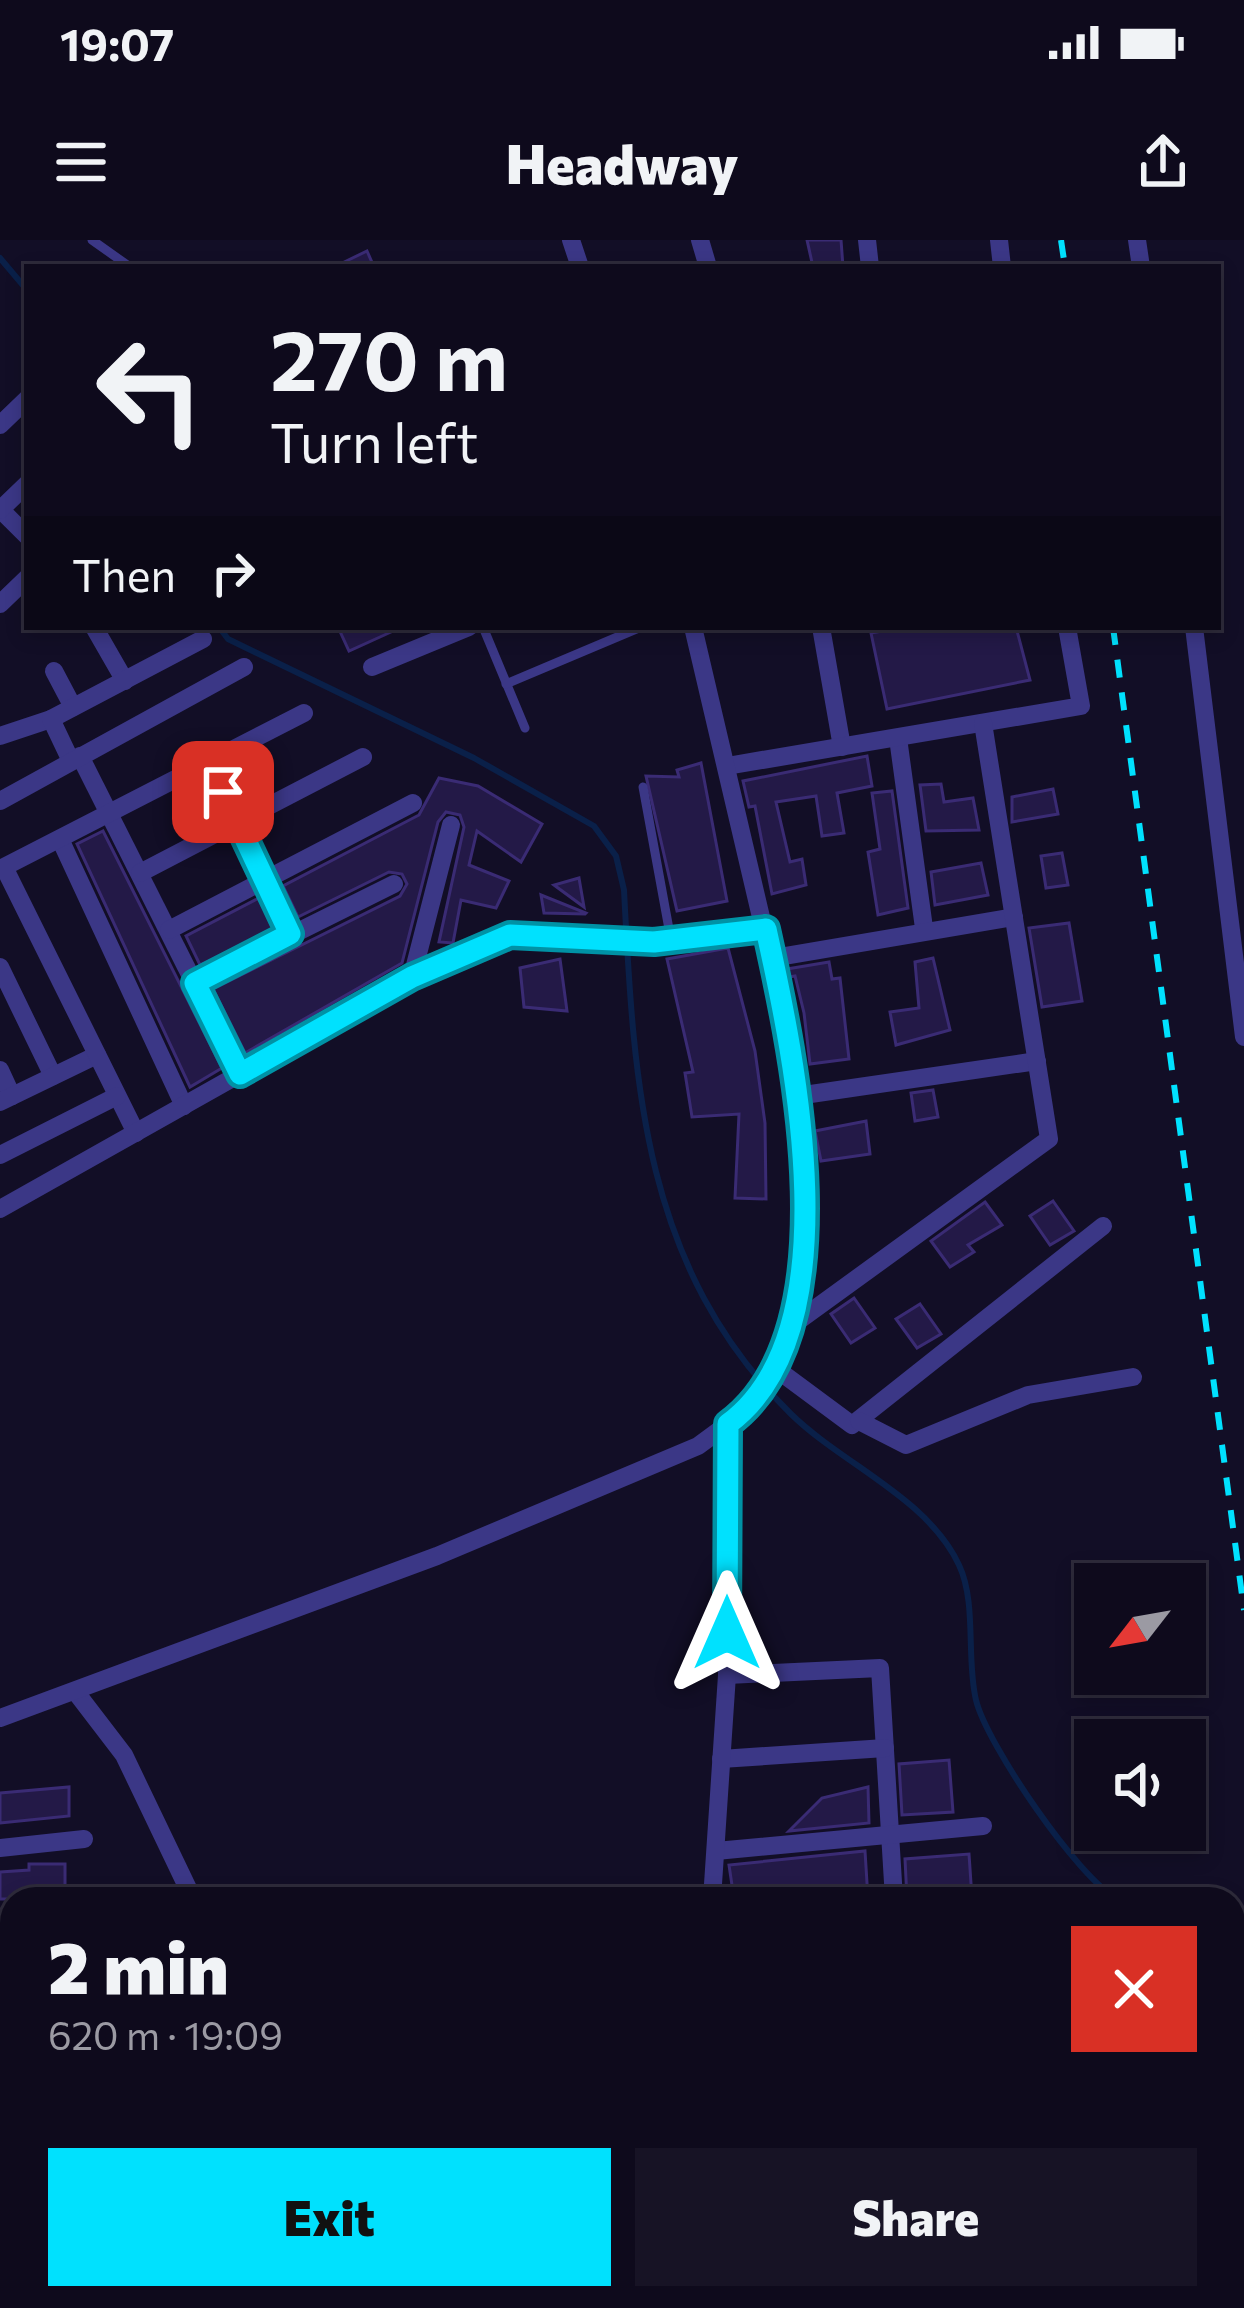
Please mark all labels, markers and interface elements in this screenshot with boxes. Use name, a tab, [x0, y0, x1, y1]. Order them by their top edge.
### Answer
text: 19:07	[60, 15, 174, 70]
icon: menu	[48, 129, 114, 195]
text: Headway	[506, 129, 738, 195]
icon: share	[1130, 129, 1196, 195]
text: 270 m	[270, 306, 508, 408]
icon: left	[72, 312, 228, 468]
text: Turn left	[270, 408, 478, 474]
icon: right	[200, 540, 266, 606]
text: Then	[72, 546, 176, 601]
pin	[172, 741, 274, 843]
icon: arrive	[190, 759, 256, 825]
north arrow	[1074, 1563, 1206, 1695]
map controls	[1074, 1563, 1206, 1851]
position arrow	[664, 1570, 790, 1696]
button: sound	[1074, 1719, 1206, 1851]
text: 2 min	[48, 1921, 229, 2009]
button: close	[1071, 1926, 1197, 2052]
text: 620 m · 19:09	[48, 2010, 283, 2058]
button: Exit	[48, 2148, 611, 2286]
button: Share	[635, 2148, 1197, 2286]

